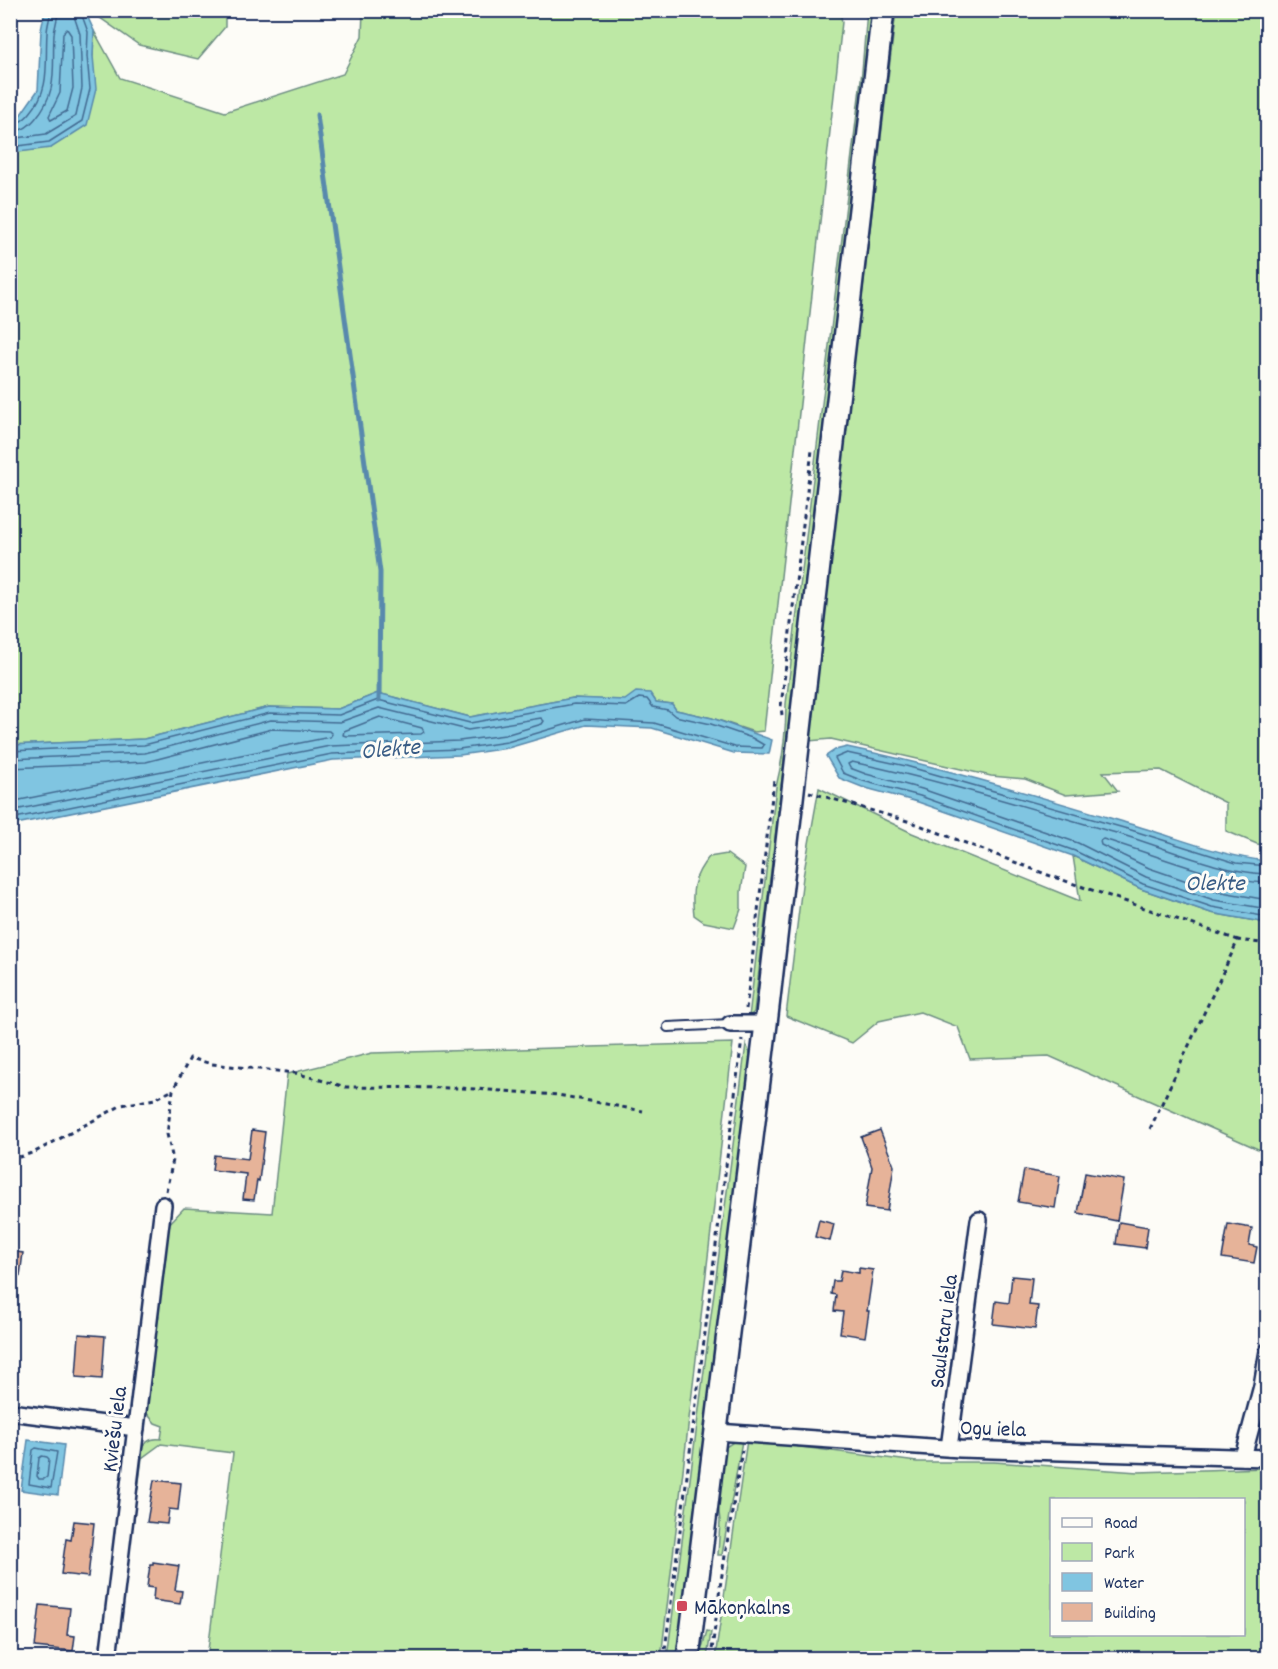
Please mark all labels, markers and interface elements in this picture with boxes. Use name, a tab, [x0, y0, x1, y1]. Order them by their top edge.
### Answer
water label: Olekte	[359, 731, 423, 771]
water label: Olekte	[1185, 868, 1246, 902]
street label: Saulstaru iela	[923, 1272, 968, 1390]
street label: Kviešu iela	[96, 1384, 137, 1474]
street label: Ogu iela	[959, 1414, 1027, 1447]
legend	[1050, 1498, 1245, 1636]
text: Road	[1104, 1512, 1138, 1537]
text: Park	[1104, 1542, 1135, 1567]
text: Water	[1104, 1572, 1144, 1597]
place label: Mākoņkalns	[694, 1594, 791, 1625]
marker: Mākoņkalns	[675, 1599, 689, 1613]
text: Building	[1104, 1602, 1156, 1627]

